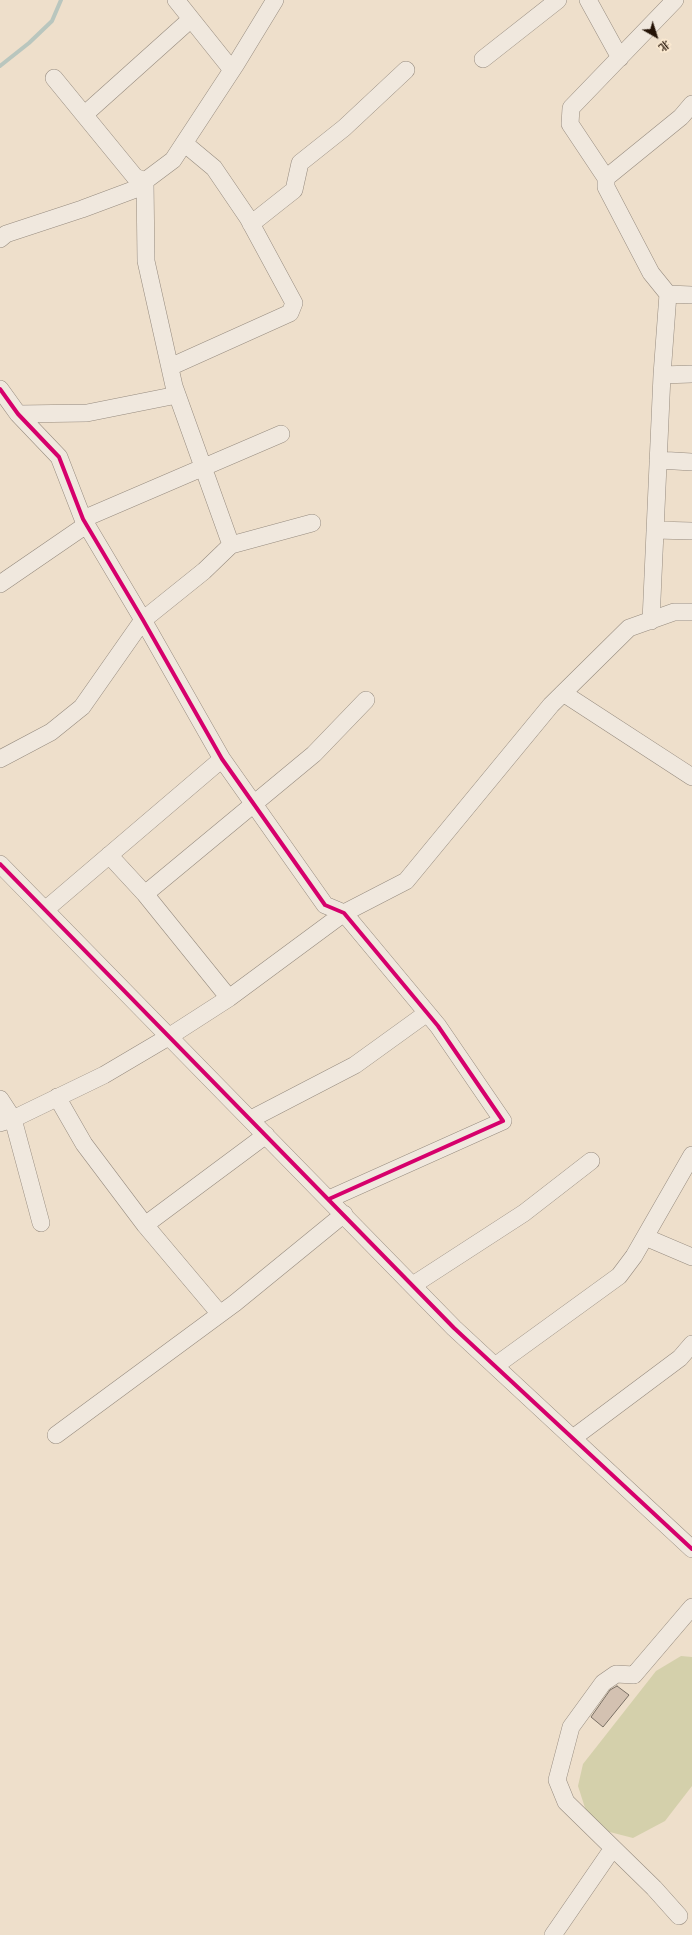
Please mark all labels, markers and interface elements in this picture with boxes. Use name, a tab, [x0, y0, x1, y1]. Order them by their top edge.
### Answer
north arrow	[636, 16, 676, 56]
text: 北	[656, 37, 672, 54]

